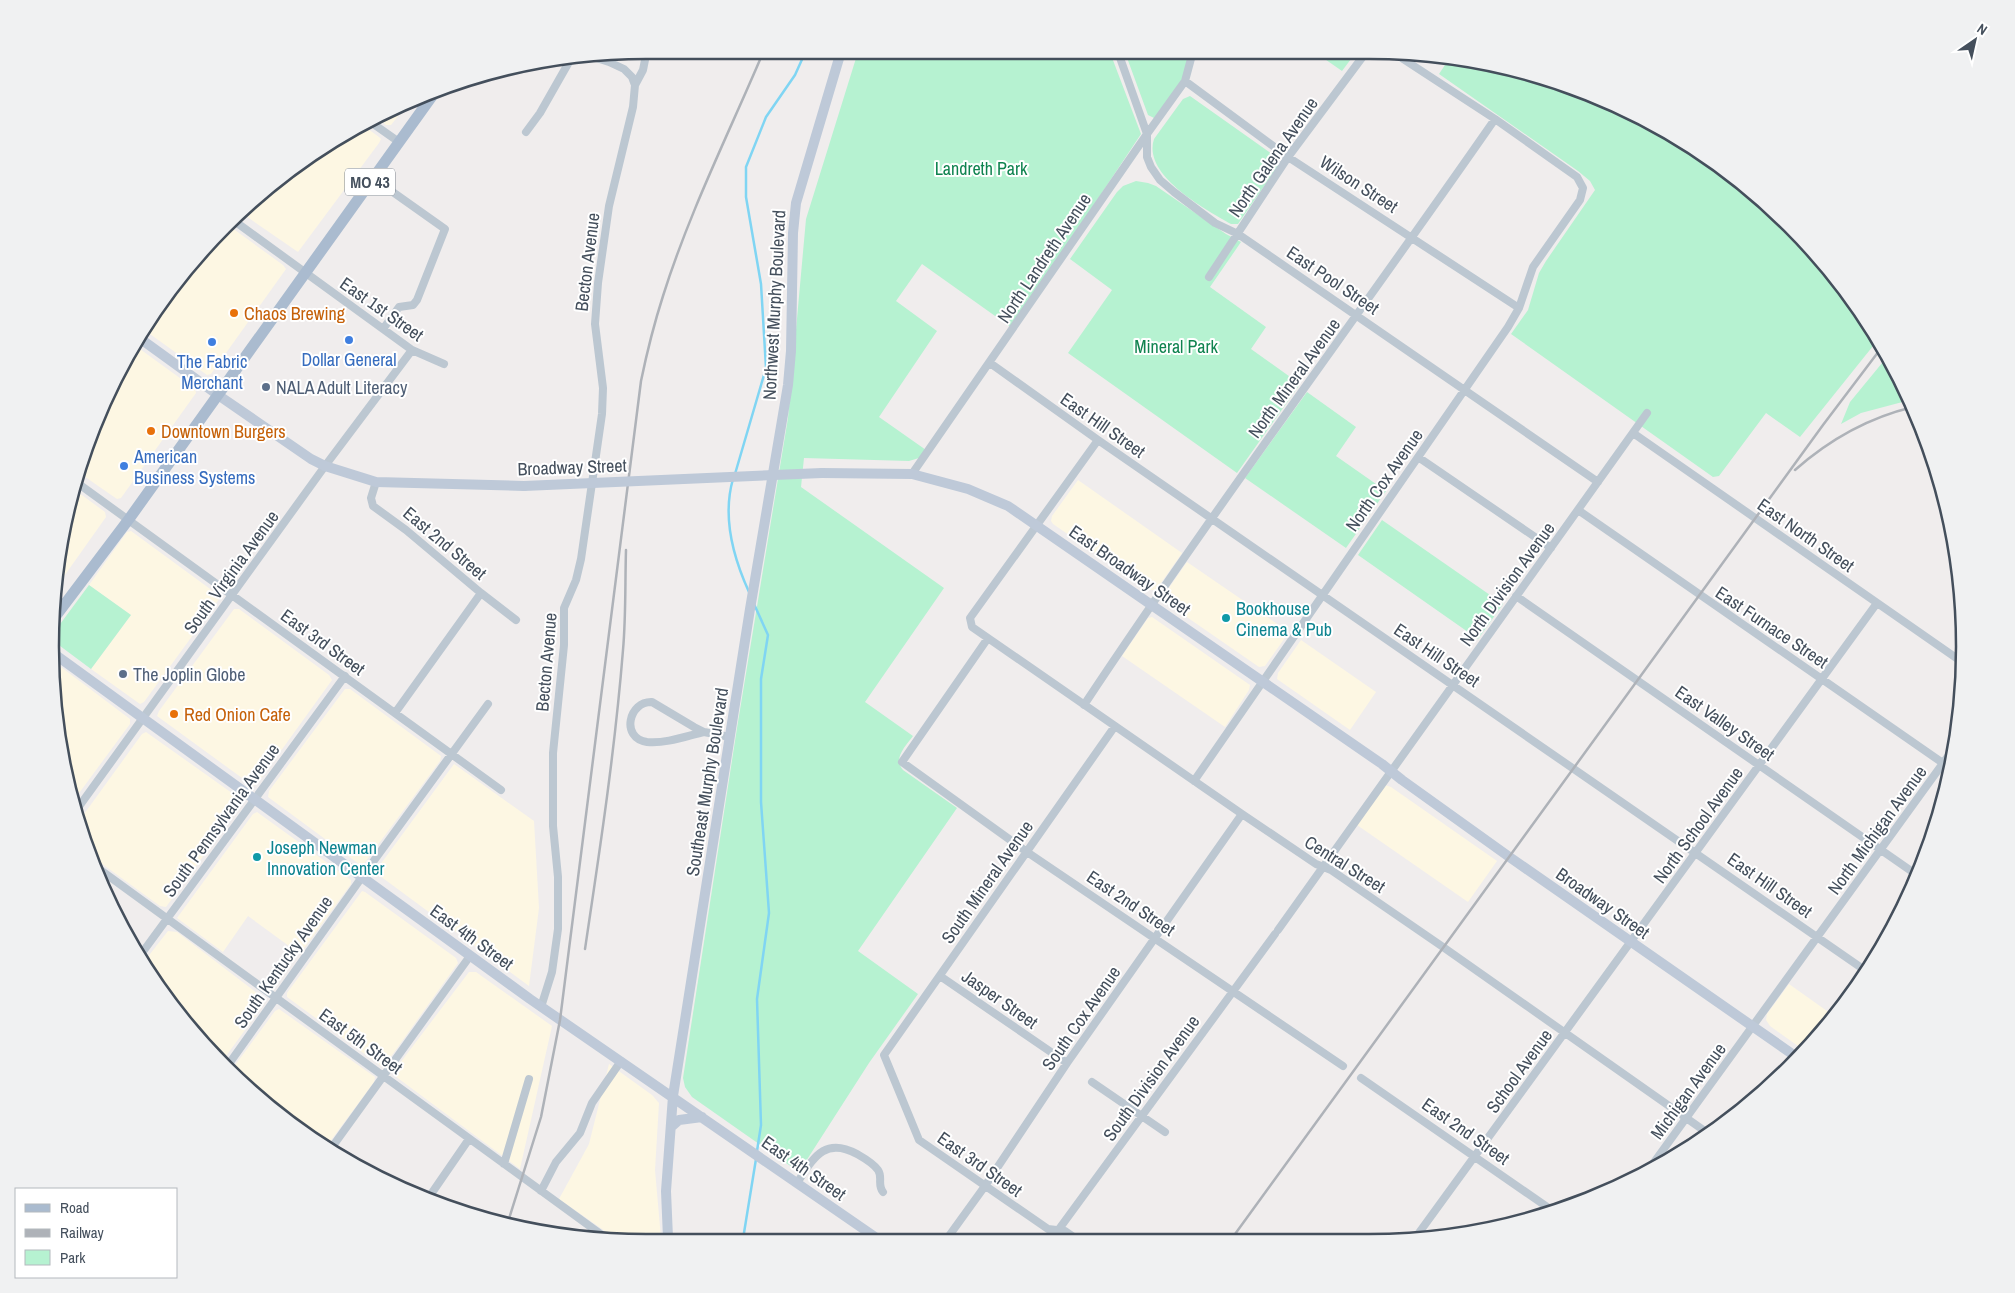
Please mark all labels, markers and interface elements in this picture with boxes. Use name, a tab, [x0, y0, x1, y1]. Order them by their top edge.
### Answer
north arrow	[1950, 15, 2000, 65]
text: N	[1974, 19, 1991, 39]
street label: North Galena Avenue	[1222, 92, 1324, 222]
street label: Wilson Street	[1315, 149, 1403, 219]
park label: Landreth Park	[935, 156, 1028, 181]
road number: MO 43	[345, 168, 395, 196]
street label: North Landreth Avenue	[991, 188, 1097, 328]
street label: Northwest Murphy Boulevard	[757, 209, 791, 401]
street label: Becton Avenue	[569, 211, 605, 313]
street label: East Pool Street	[1282, 240, 1384, 320]
street label: East 1st Street	[335, 271, 429, 347]
place label: Chaos Brewing	[244, 301, 346, 326]
marker: Chaos Brewing	[228, 307, 240, 319]
street label: North Mineral Avenue	[1242, 313, 1346, 443]
marker: Dollar General	[343, 334, 355, 346]
park label: Mineral Park	[1134, 334, 1218, 359]
marker: The Fabric Merchant	[206, 336, 218, 348]
place label: Dollar General	[301, 347, 397, 372]
place label: The Fabric Merchant	[177, 349, 247, 395]
place label: NALA Adult Literacy	[276, 375, 408, 400]
marker: NALA Adult Literacy	[260, 381, 272, 393]
street label: East Hill Street	[1056, 387, 1150, 463]
place label: Downtown Burgers	[161, 419, 286, 444]
street label: North Cox Avenue	[1339, 424, 1429, 536]
marker: Downtown Burgers	[145, 425, 157, 437]
place label: American Business Systems	[133, 444, 255, 490]
street label: Broadway Street	[517, 453, 627, 481]
marker: American Business Systems	[118, 460, 130, 472]
street label: East North Street	[1752, 492, 1860, 578]
street label: East 2nd Street	[398, 501, 492, 585]
street label: South Virginia Avenue	[178, 505, 284, 639]
street label: North Division Avenue	[1454, 517, 1560, 651]
street label: East Broadway Street	[1064, 519, 1196, 621]
street label: East Furnace Street	[1711, 580, 1833, 674]
place label: Bookhouse Cinema & Pub	[1236, 596, 1332, 642]
street label: East 3rd Street	[276, 603, 370, 681]
street label: Becton Avenue	[529, 612, 563, 712]
marker: Bookhouse Cinema & Pub	[1220, 612, 1232, 624]
street label: East Hill Street	[1389, 617, 1485, 693]
place label: The Joplin Globe	[133, 662, 245, 687]
marker: The Joplin Globe	[117, 668, 129, 680]
street label: East Valley Street	[1670, 679, 1780, 767]
street label: Southeast Murphy Boulevard	[680, 686, 734, 878]
place label: Red Onion Cafe	[184, 702, 291, 727]
marker: Red Onion Cafe	[168, 708, 180, 720]
street label: South Pennsylvania Avenue	[157, 738, 285, 902]
street label: North Michigan Avenue	[1822, 760, 1932, 900]
street label: North School Avenue	[1647, 762, 1749, 888]
street label: South Mineral Avenue	[935, 815, 1039, 949]
street label: Central Street	[1300, 829, 1390, 899]
place label: Joseph Newman Innovation Center	[267, 835, 384, 881]
street label: East Hill Street	[1723, 847, 1817, 923]
marker: Joseph Newman Innovation Center	[251, 851, 263, 863]
street label: Broadway Street	[1551, 861, 1655, 945]
street label: East 2nd Street	[1082, 864, 1180, 942]
street label: South Kentucky Avenue	[228, 891, 338, 1033]
street label: East 4th Street	[425, 898, 519, 976]
street label: South Cox Avenue	[1036, 961, 1126, 1075]
street label: Jasper Street	[957, 964, 1043, 1034]
street label: East 5th Street	[314, 1002, 408, 1080]
street label: South Division Avenue	[1097, 1010, 1205, 1146]
street label: School Avenue	[1480, 1024, 1558, 1118]
street label: Michigan Avenue	[1644, 1038, 1732, 1144]
street label: East 2nd Street	[1417, 1092, 1515, 1170]
street label: East 3rd Street	[932, 1126, 1028, 1202]
street label: East 4th Street	[757, 1130, 851, 1206]
legend	[15, 1188, 178, 1278]
text: Road	[60, 1197, 89, 1218]
text: Railway	[60, 1222, 105, 1243]
text: Park	[60, 1247, 86, 1268]

